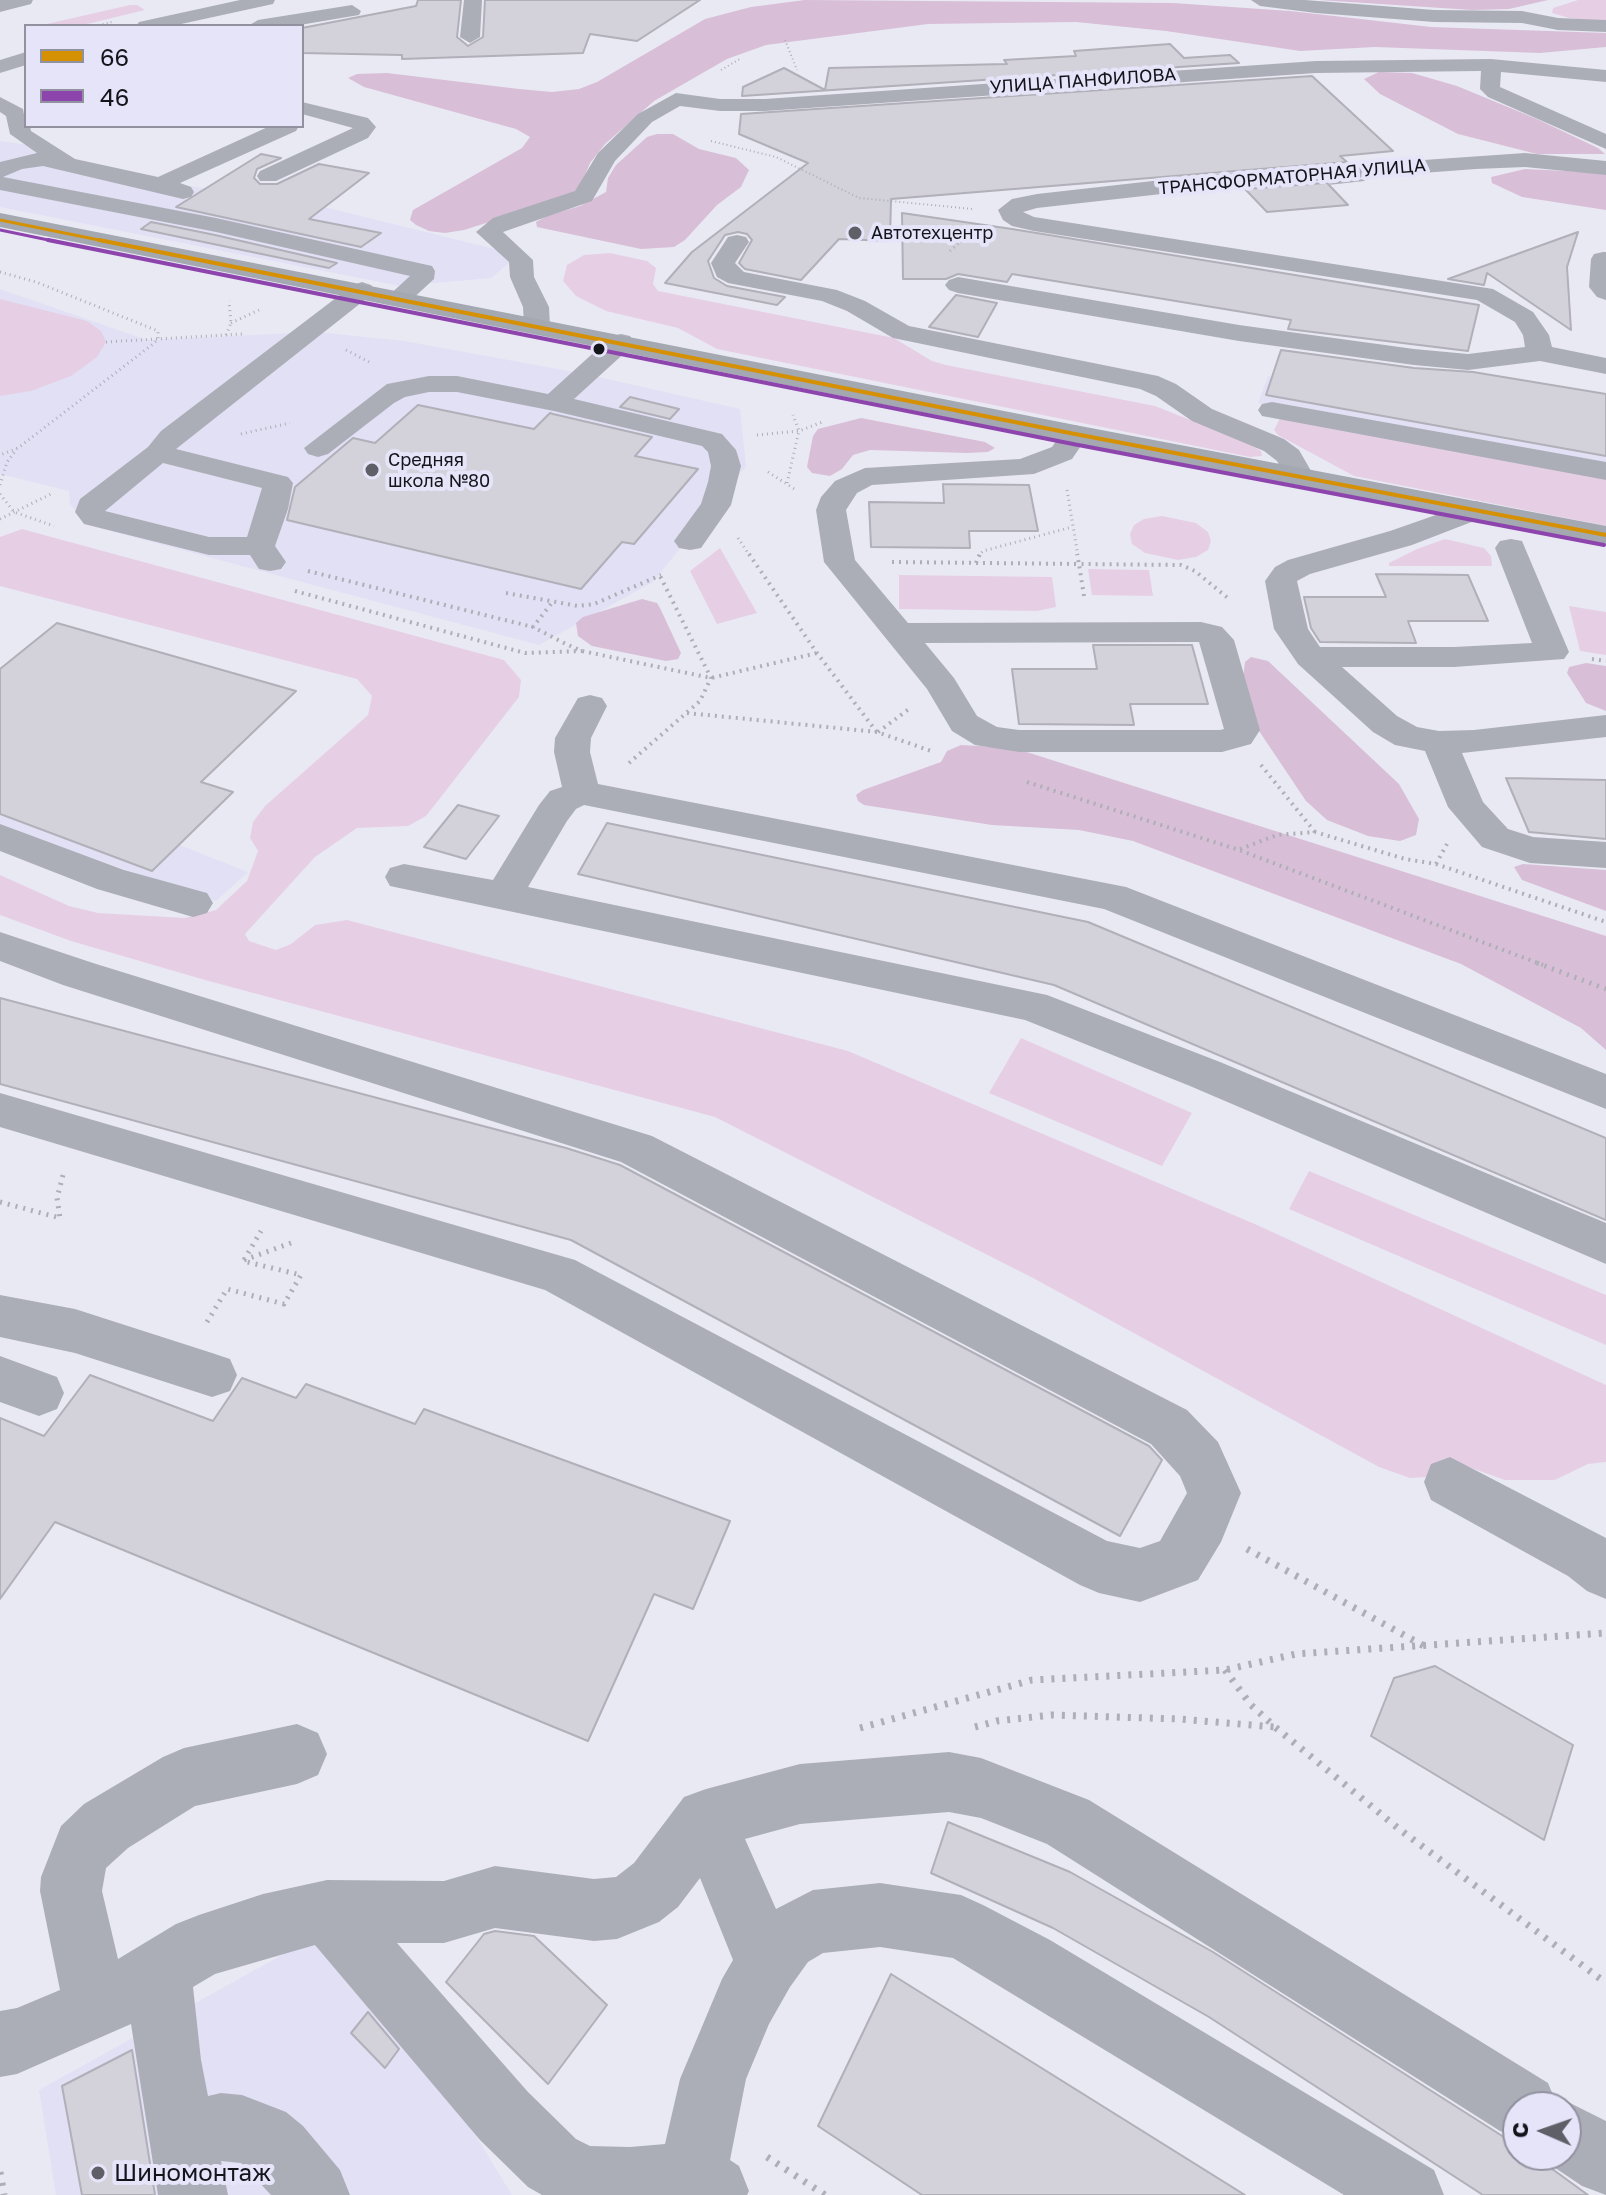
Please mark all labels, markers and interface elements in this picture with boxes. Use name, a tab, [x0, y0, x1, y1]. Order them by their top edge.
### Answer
legend	[24, 24, 304, 128]
text: 66	[100, 42, 129, 71]
street label: УЛИЦА ПАНФИЛОВА	[989, 64, 1177, 98]
text: 46	[100, 82, 129, 111]
street label: ТРАНСФОРМАТОРНАЯ УЛИЦА	[1157, 155, 1427, 199]
place label: Автотехцентр	[871, 222, 993, 244]
marker: Автотехцентр	[846, 224, 864, 242]
unlabelled marker	[591, 341, 607, 357]
place label: Средняя школа №80	[388, 449, 490, 492]
marker: Средняя школа №80	[363, 461, 381, 479]
north arrow	[1502, 2091, 1582, 2171]
text: С	[1506, 2122, 1533, 2138]
place label: Шиномонтаж	[114, 2159, 271, 2187]
marker: Шиномонтаж	[89, 2164, 107, 2182]

